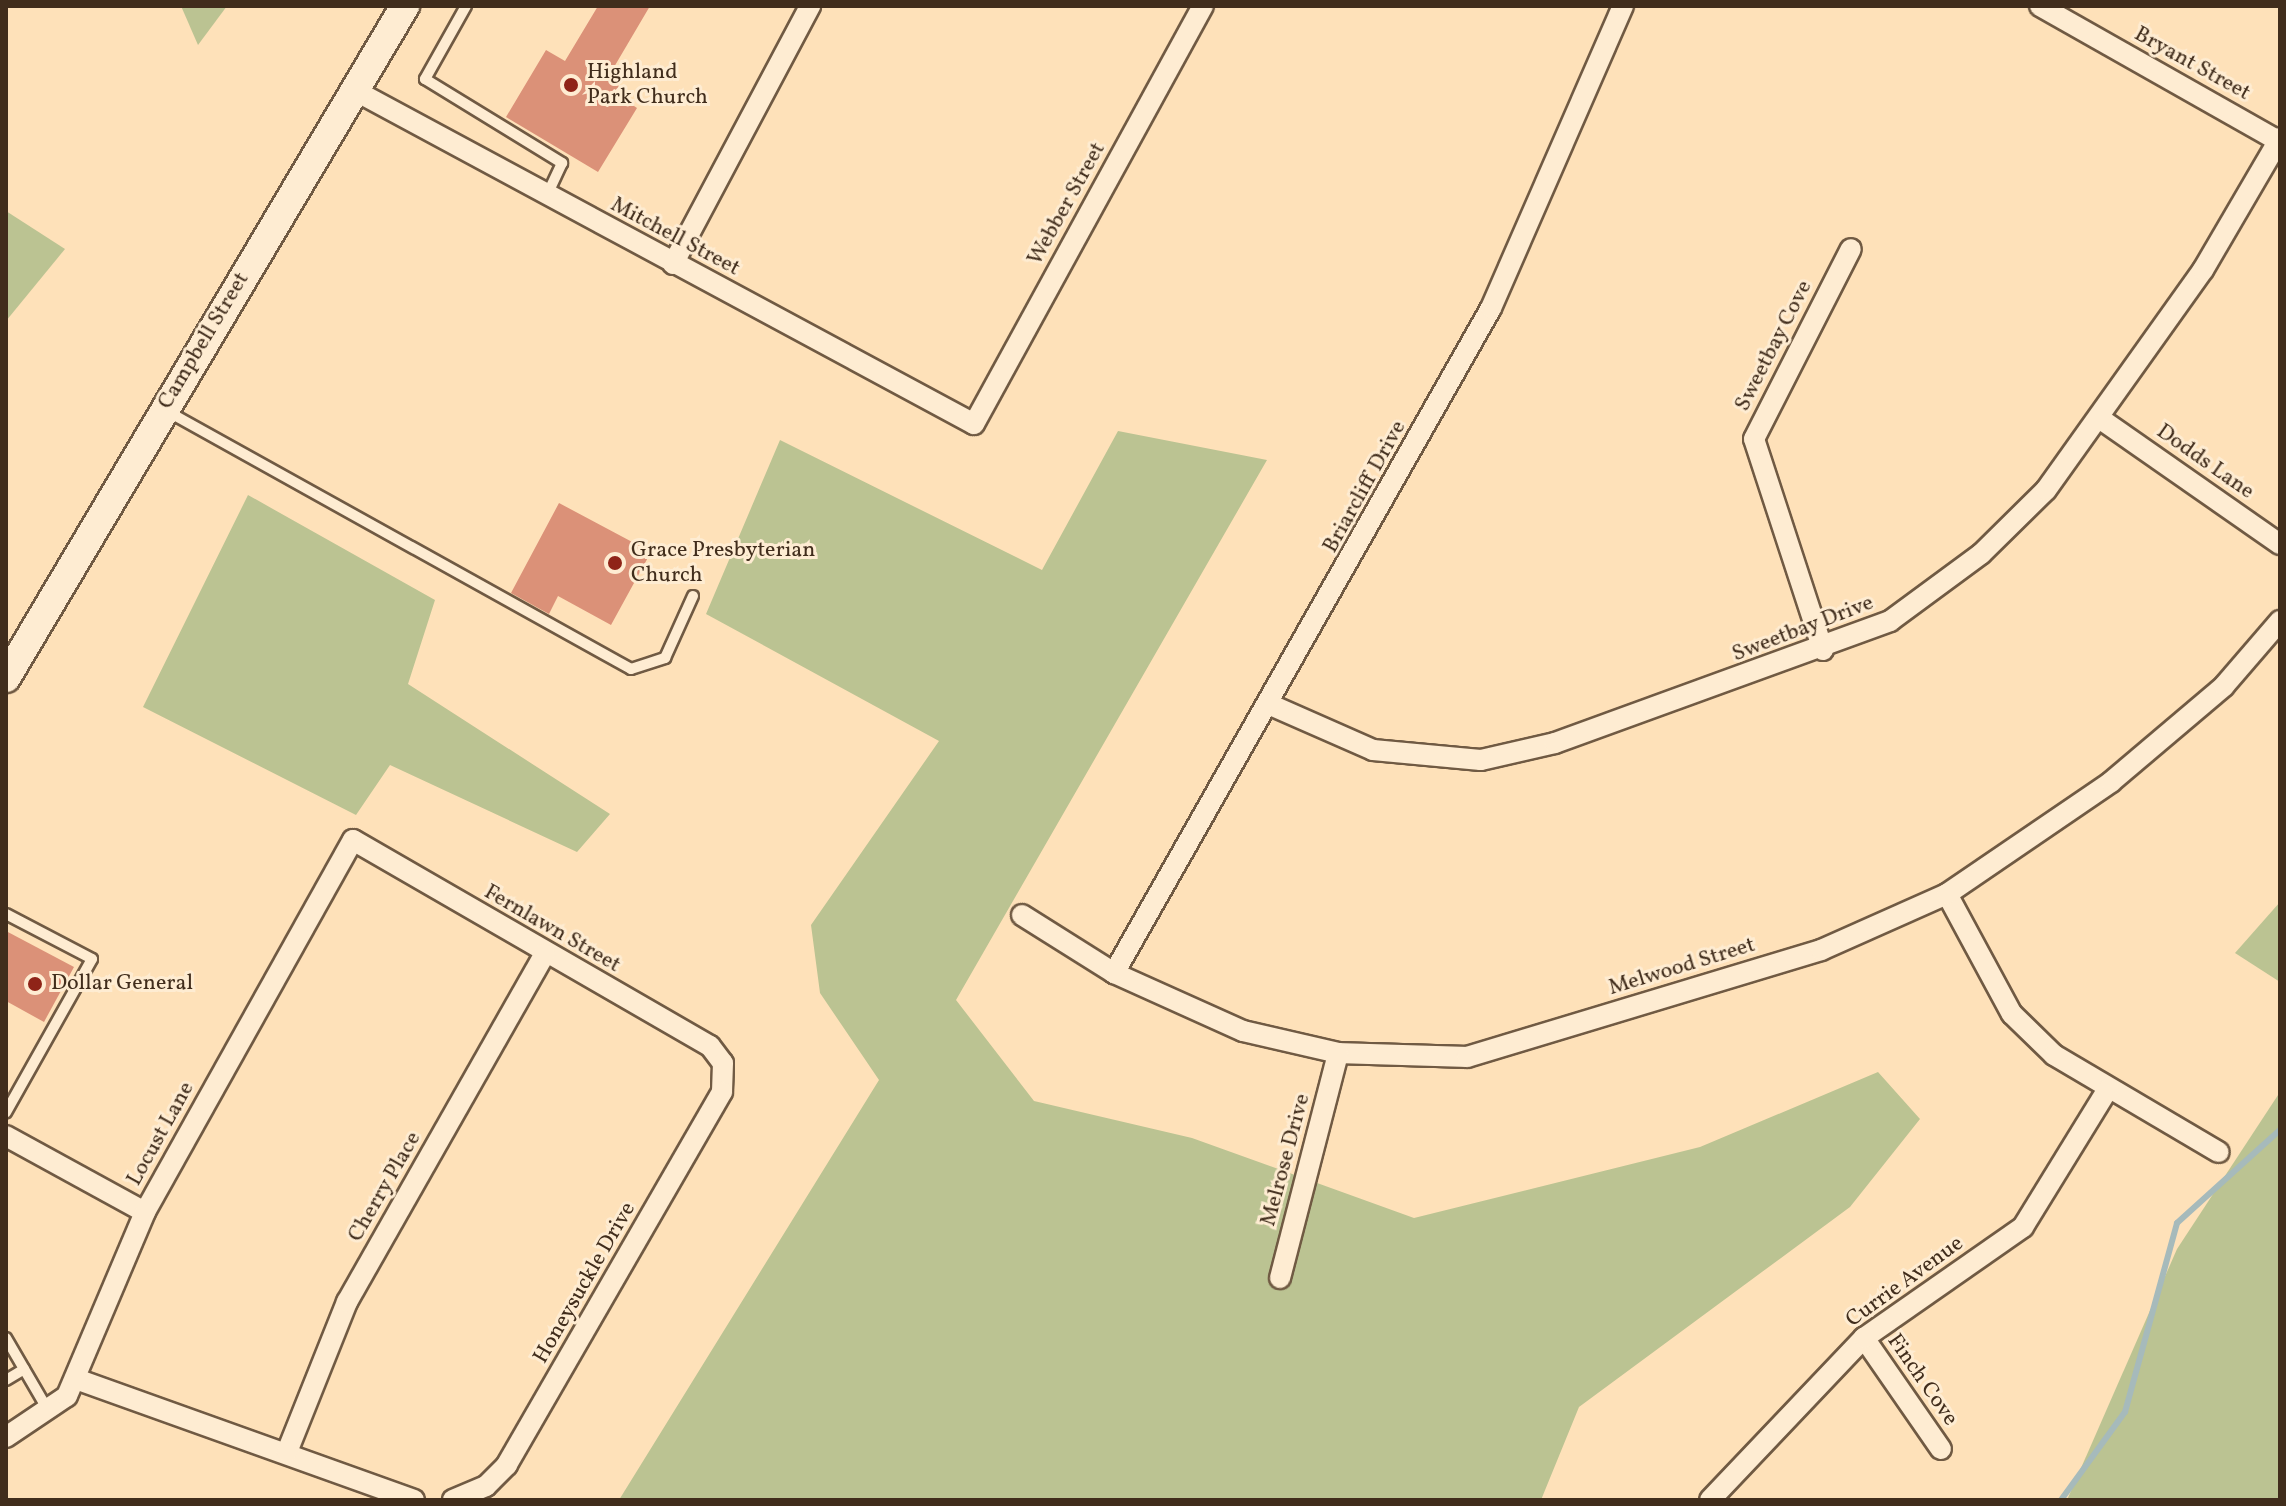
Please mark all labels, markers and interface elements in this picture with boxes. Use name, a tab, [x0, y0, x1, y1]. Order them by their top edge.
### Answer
street label: Bryant Street	[2129, 21, 2255, 107]
place label: Highland Park Church	[587, 59, 708, 110]
marker: Highland Park Church	[562, 76, 580, 94]
street label: Webber Street	[1022, 138, 1112, 270]
street label: Mitchell Street	[606, 192, 744, 282]
street label: Campbell Street	[153, 268, 255, 414]
street label: Sweetbay Cove	[1730, 276, 1818, 416]
street label: Briarcliff Drive	[1318, 417, 1412, 557]
street label: Dodds Lane	[2151, 419, 2259, 505]
place label: Grace Presbyterian Church	[631, 537, 815, 588]
marker: Grace Presbyterian Church	[606, 554, 624, 572]
street label: Sweetbay Drive	[1728, 590, 1878, 668]
street label: Fernlawn Street	[479, 879, 625, 979]
street label: Melwood Street	[1606, 932, 1758, 1002]
place label: Dollar General	[51, 971, 193, 997]
marker: Dollar General	[26, 975, 44, 993]
street label: Locust Lane	[122, 1077, 200, 1191]
street label: Melrose Drive	[1256, 1091, 1316, 1229]
street label: Cherry Place	[343, 1127, 427, 1247]
street label: Honeysuckle Drive	[528, 1198, 642, 1368]
street label: Currie Avenue	[1841, 1231, 1969, 1333]
street label: Finch Cove	[1881, 1329, 1963, 1431]

